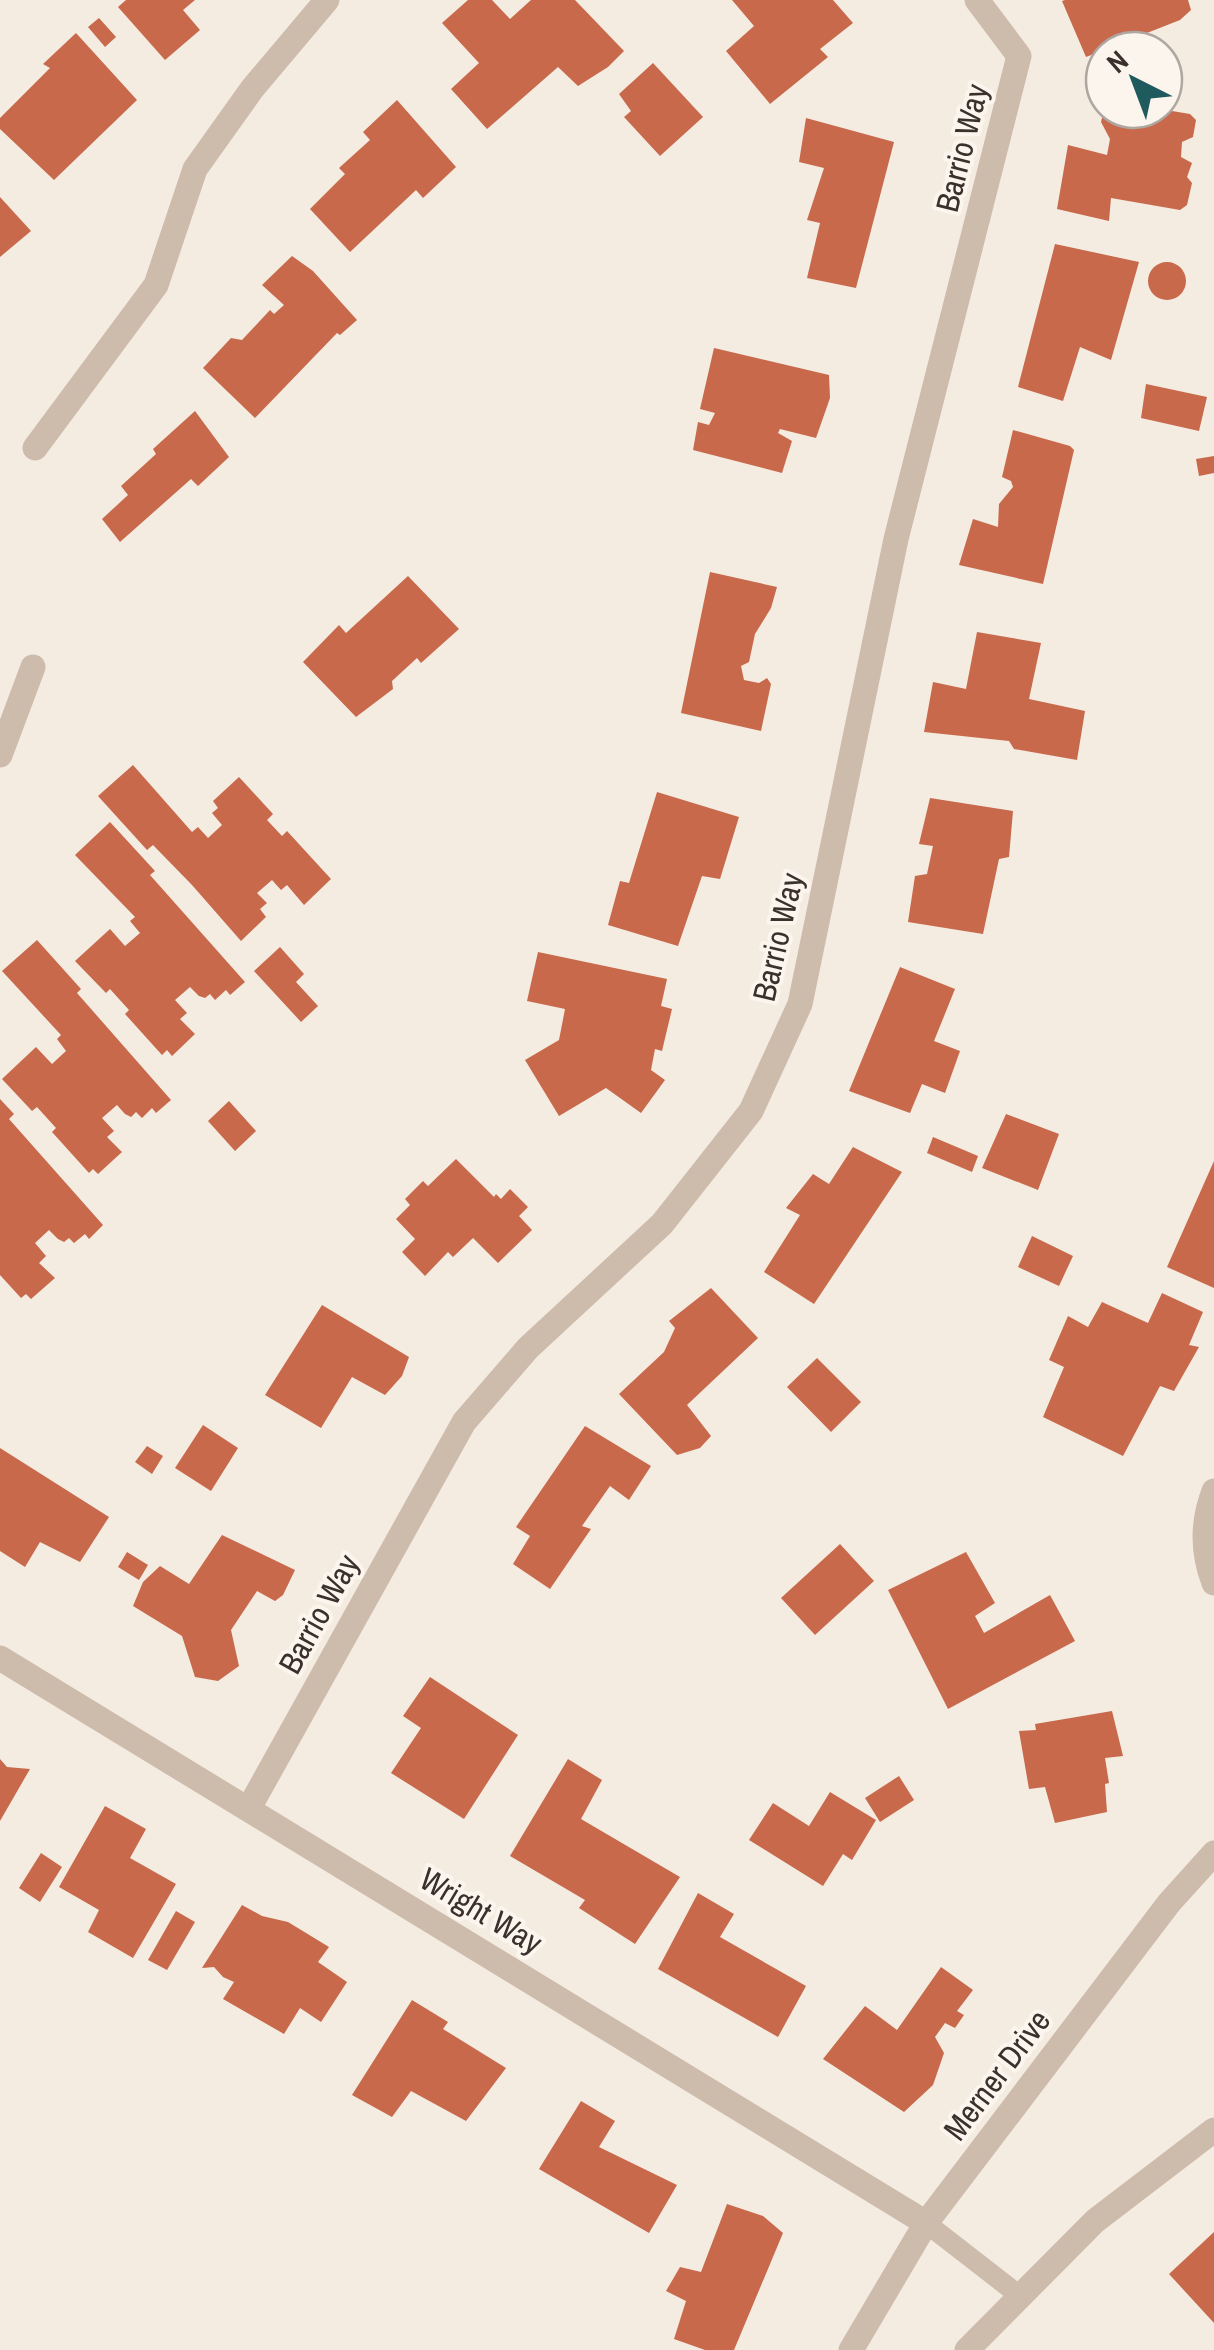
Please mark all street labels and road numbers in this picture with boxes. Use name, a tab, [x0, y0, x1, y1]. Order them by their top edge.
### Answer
street label: Barrio Way	[925, 79, 998, 216]
street label: Barrio Way	[742, 869, 813, 1005]
street label: Barrio Way	[268, 1546, 369, 1681]
street label: Wright Way	[412, 1857, 550, 1964]
street label: Merner Drive	[933, 2001, 1060, 2149]

